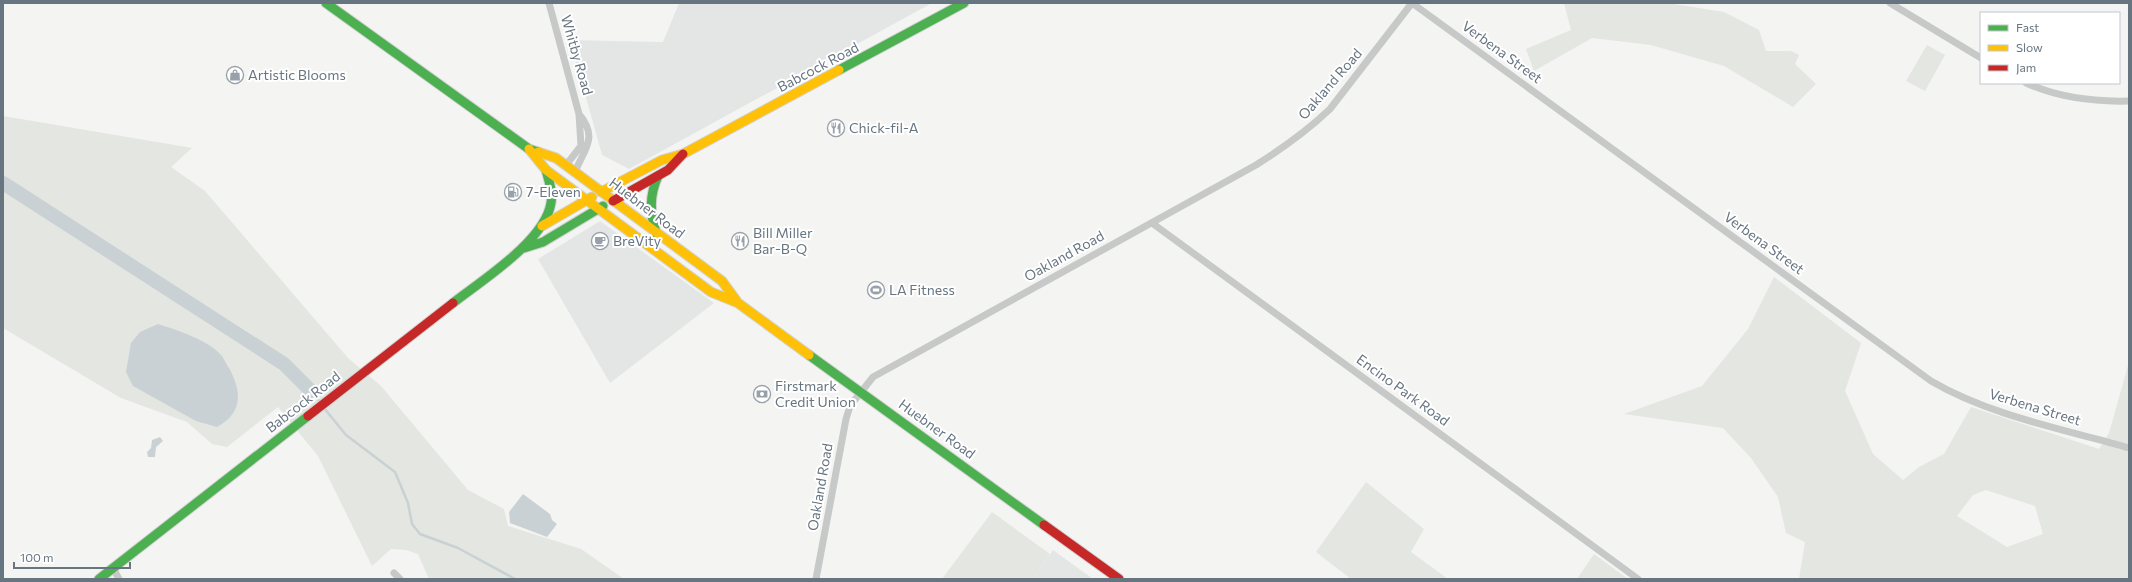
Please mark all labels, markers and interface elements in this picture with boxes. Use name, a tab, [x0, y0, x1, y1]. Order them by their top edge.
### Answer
legend	[1980, 12, 2120, 84]
street label: Whitby Road	[558, 13, 597, 97]
street label: Verbena Street	[1459, 17, 1546, 87]
text: Fast	[2016, 20, 2039, 34]
street label: Babcock Road	[774, 38, 861, 95]
text: Slow	[2016, 40, 2043, 54]
street label: Oakland Road	[1294, 45, 1365, 123]
text: Jam	[2016, 60, 2036, 75]
shop icon: Artistic Blooms	[225, 65, 245, 85]
place label: Artistic Blooms	[248, 66, 346, 83]
restaurant icon: Chick-fil-A	[826, 118, 846, 138]
place label: Chick-fil-A	[849, 119, 919, 136]
street label: Huebner Road	[606, 174, 688, 242]
fuel station icon: 7-Eleven	[503, 182, 523, 202]
place label: 7-Eleven	[526, 183, 581, 200]
street label: Verbena Street	[1721, 208, 1808, 278]
place label: Bill Miller Bar-B-Q	[753, 224, 813, 257]
street label: Oakland Road	[1021, 227, 1107, 285]
cafe icon: BreVity	[590, 231, 610, 251]
restaurant icon: Bill Miller Bar-B-Q	[730, 231, 750, 251]
place label: BreVity	[613, 232, 661, 249]
sports icon: LA Fitness	[866, 280, 886, 300]
place label: LA Fitness	[889, 281, 955, 298]
street label: Encino Park Road	[1354, 350, 1453, 429]
street label: Babcock Road	[262, 367, 343, 436]
place label: Firstmark Credit Union	[775, 377, 856, 410]
bank icon: Firstmark Credit Union	[752, 384, 772, 404]
street label: Verbena Street	[1987, 385, 2083, 429]
street label: Huebner Road	[896, 395, 979, 462]
street label: Oakland Road	[803, 442, 836, 532]
scale bar	[14, 544, 130, 570]
text: 100 m	[20, 550, 54, 564]

